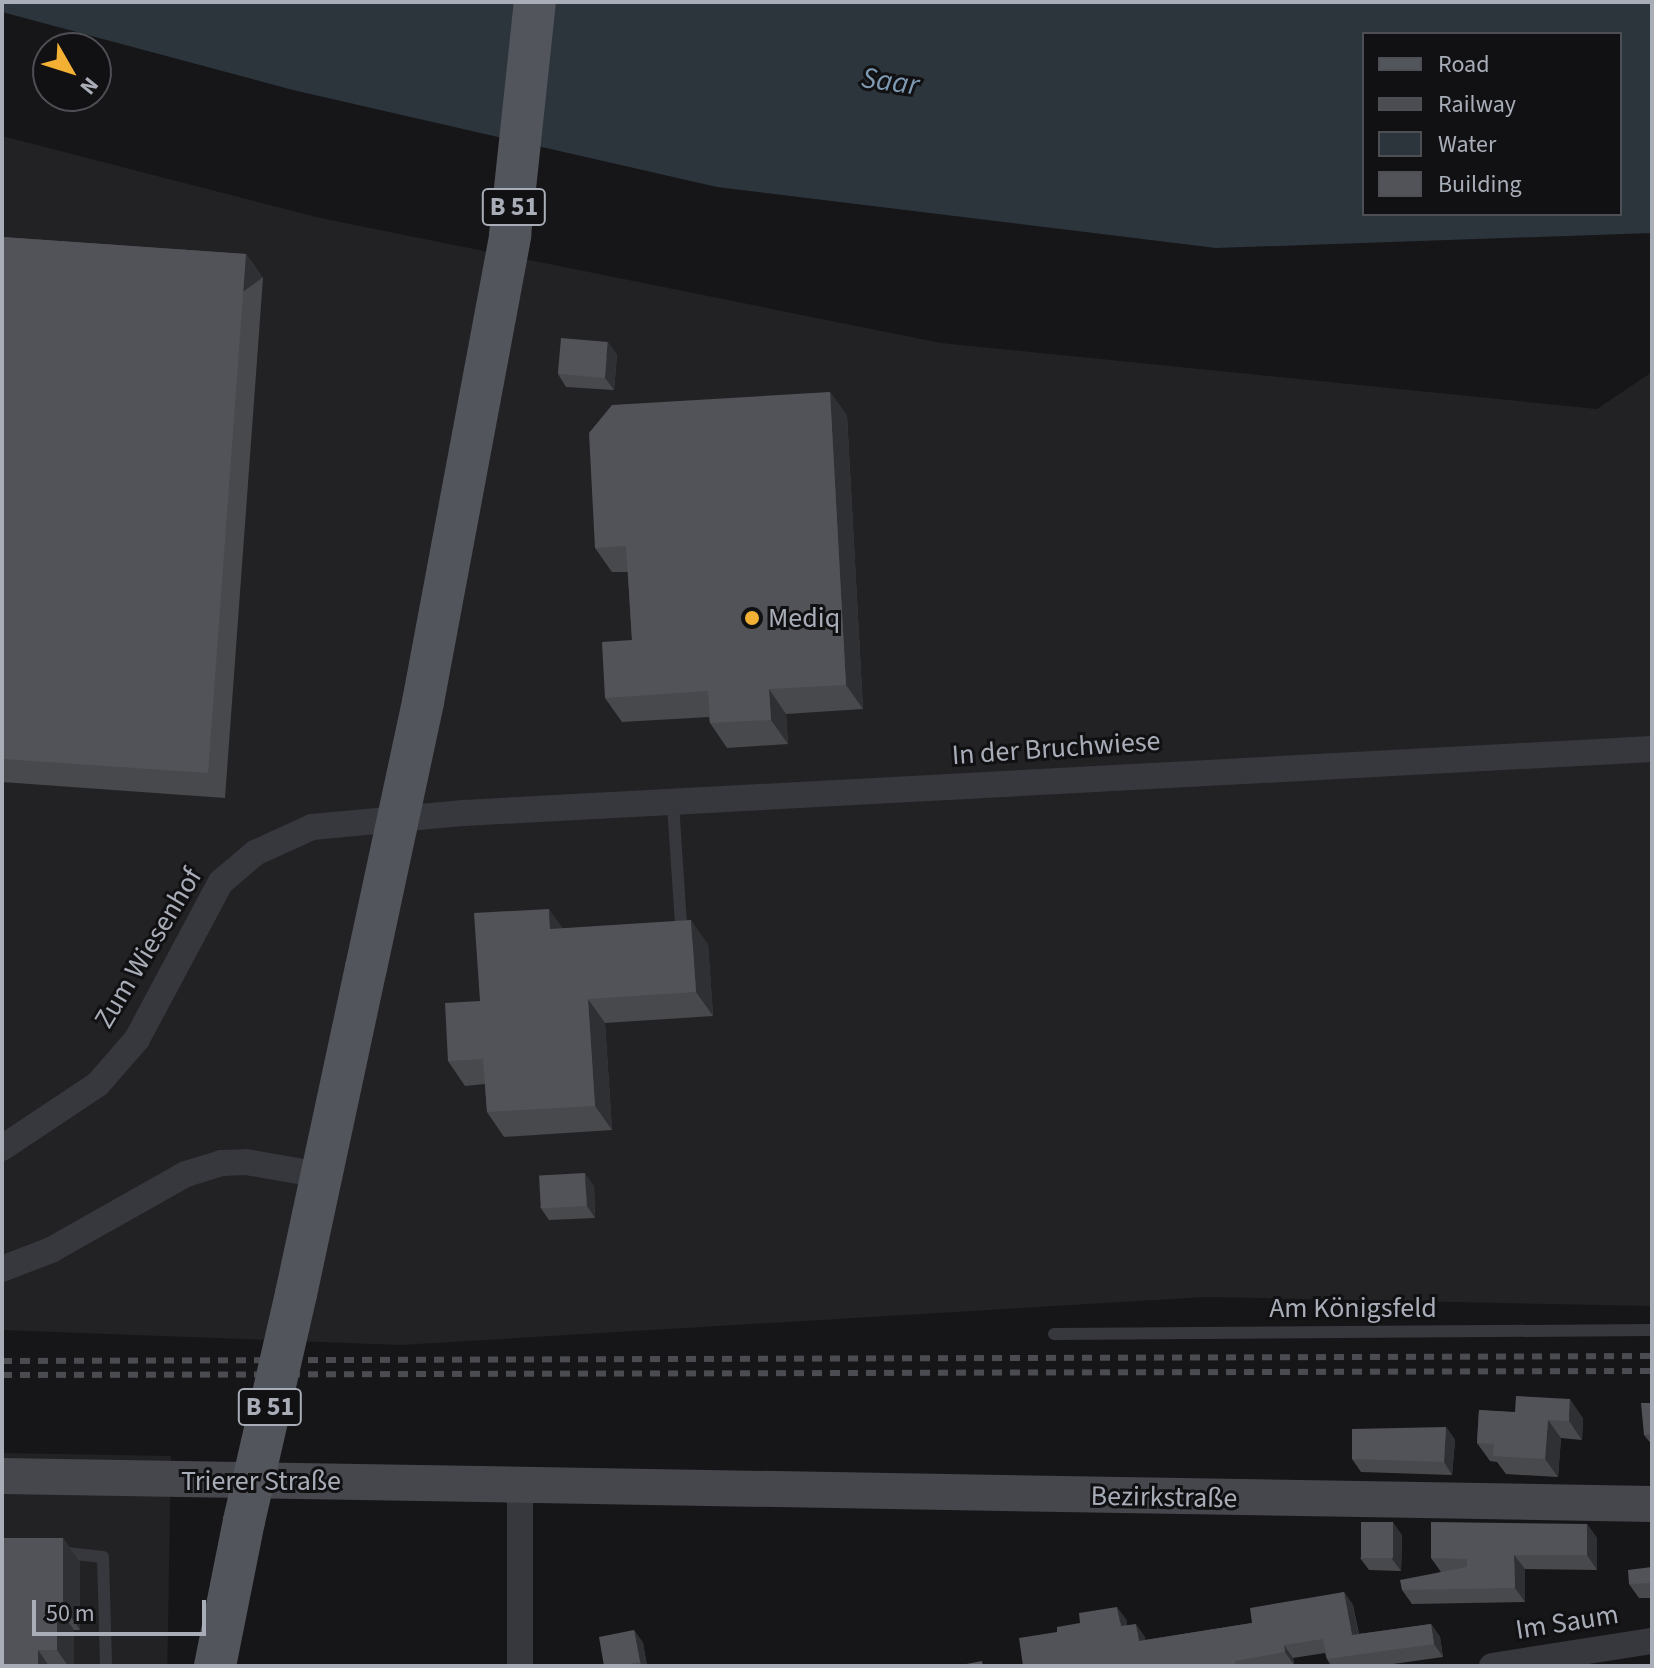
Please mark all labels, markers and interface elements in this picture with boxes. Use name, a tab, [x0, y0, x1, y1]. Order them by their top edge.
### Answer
north arrow	[32, 32, 112, 112]
legend	[1362, 32, 1622, 216]
text: Road	[1438, 47, 1490, 82]
water label: Saar	[859, 60, 921, 104]
text: N	[72, 70, 106, 102]
text: Railway	[1438, 87, 1516, 122]
text: Water	[1438, 127, 1496, 162]
text: Building	[1438, 167, 1522, 202]
road number: B 51	[480, 185, 548, 229]
place label: Mediq	[768, 601, 840, 635]
marker: Mediq	[743, 609, 761, 627]
street label: In der Bruchwiese	[951, 724, 1161, 772]
street label: Zum Wiesenhof	[87, 862, 209, 1034]
street label: Am Königsfeld	[1269, 1291, 1437, 1325]
road number: B 51	[236, 1385, 304, 1429]
street label: Trierer Straße	[181, 1464, 341, 1498]
street label: Bezirkstraße	[1090, 1479, 1238, 1515]
scale bar	[36, 1584, 210, 1634]
text: 50 m	[46, 1596, 95, 1631]
street label: Im Saum	[1513, 1597, 1621, 1647]

